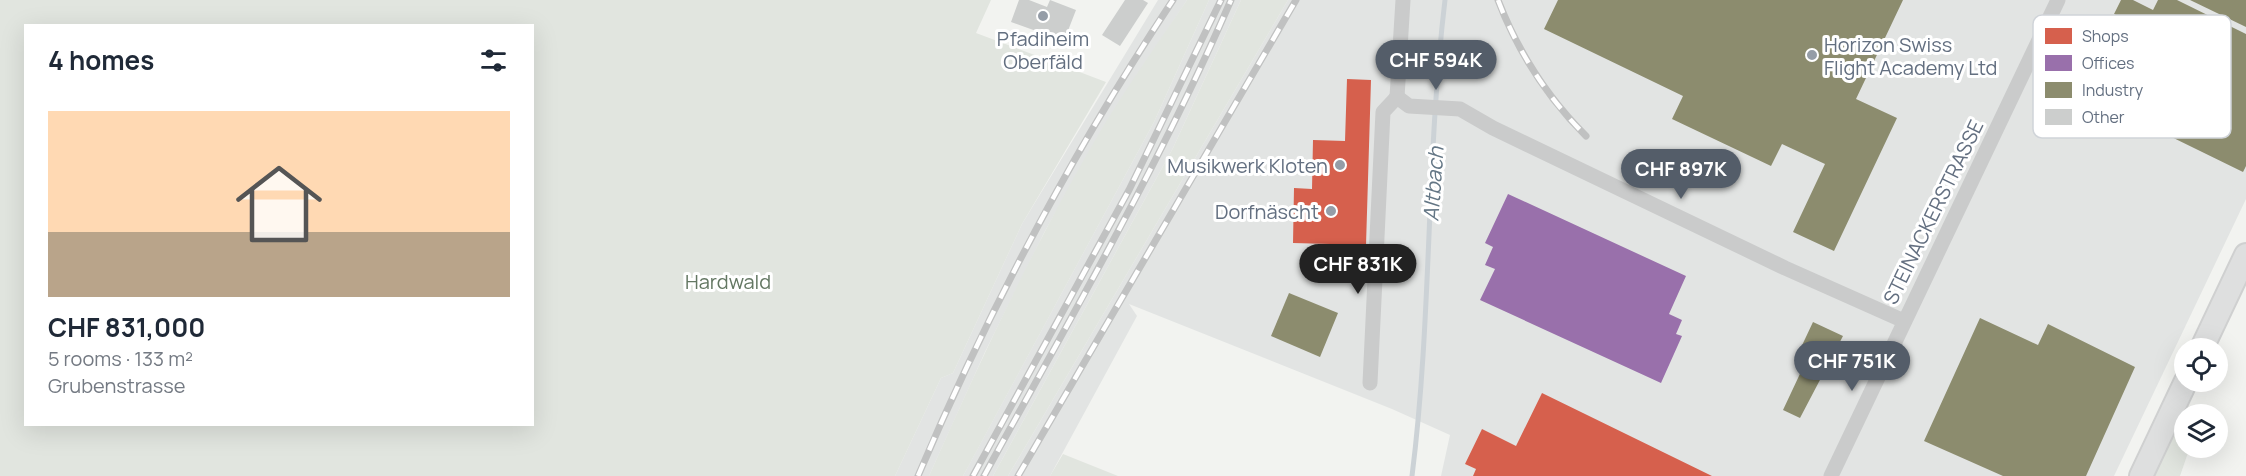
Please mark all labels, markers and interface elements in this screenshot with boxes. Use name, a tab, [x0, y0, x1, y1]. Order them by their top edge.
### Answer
marker: Pfadiheim Oberfäld	[1036, 9, 1050, 23]
legend	[2033, 15, 2231, 138]
place label: Pfadiheim Oberfäld	[997, 25, 1089, 75]
text: Shops	[2082, 25, 2129, 47]
place label: Horizon Swiss Flight Academy Ltd	[1824, 31, 1997, 81]
pin: CHF 594K	[1374, 40, 1498, 91]
text: 4 homes	[48, 42, 154, 78]
icon: filters	[477, 44, 510, 77]
text: CHF 594K	[1390, 46, 1482, 73]
marker: Horizon Swiss Flight Academy Ltd	[1805, 48, 1819, 62]
text: Offices	[2082, 52, 2135, 74]
text: Industry	[2082, 79, 2144, 101]
text: Other	[2082, 106, 2125, 128]
street label: STEINACKERSTRASSE	[1877, 115, 1989, 309]
water label: Altbach	[1416, 144, 1450, 222]
pin: CHF 897K	[1619, 149, 1743, 200]
icon: home	[225, 150, 333, 258]
place label: Musikwerk Kloten	[1167, 152, 1328, 179]
text: CHF 897K	[1635, 155, 1727, 182]
marker: Musikwerk Kloten	[1333, 158, 1347, 172]
place label: Dorfnäscht	[1215, 198, 1319, 225]
marker: Dorfnäscht	[1324, 204, 1338, 218]
pin: CHF 831K	[1296, 244, 1420, 295]
text: CHF 831K	[1313, 250, 1403, 277]
park label: Hardwald	[685, 268, 771, 295]
text: CHF 831,000	[48, 309, 205, 345]
map controls	[2174, 338, 2228, 458]
button: locate	[2174, 338, 2228, 392]
pin: CHF 751K	[1790, 341, 1914, 392]
text: 5 rooms · 133 m²	[48, 345, 193, 372]
text: CHF 751K	[1808, 347, 1896, 374]
text: Grubenstrasse	[48, 372, 185, 399]
button: layers	[2174, 404, 2228, 458]

